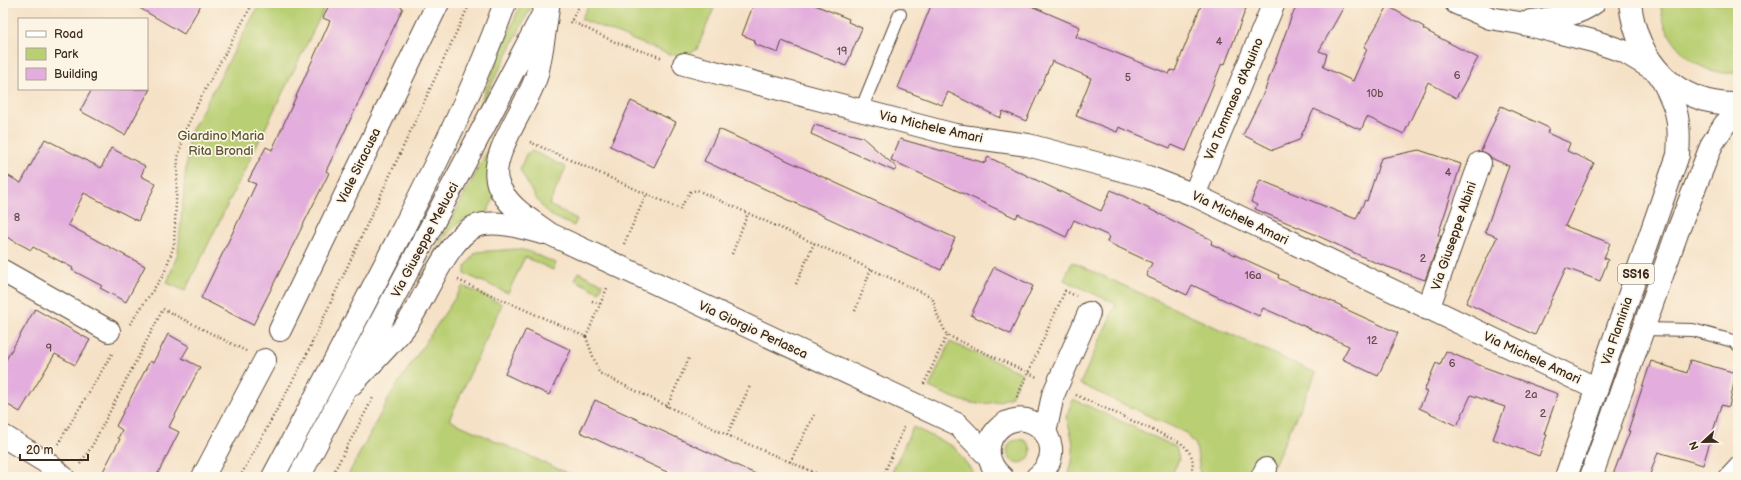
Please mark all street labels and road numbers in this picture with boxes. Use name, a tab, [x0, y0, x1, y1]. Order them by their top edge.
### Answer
street label: Via Tommaso d'Aquino	[1201, 35, 1267, 163]
street label: Via Michele Amari	[878, 107, 984, 147]
street label: Viale Siracusa	[334, 125, 384, 207]
street label: Via Giuseppe Melucci	[388, 180, 462, 300]
street label: Via Giuseppe Albini	[1428, 180, 1480, 292]
street label: Via Michele Amari	[1189, 188, 1291, 248]
road number: SS16	[1618, 264, 1654, 284]
street label: Via Flaminia	[1598, 295, 1636, 367]
street label: Via Giorgio Perlasca	[696, 298, 810, 362]
street label: Via Michele Amari	[1481, 328, 1583, 388]

